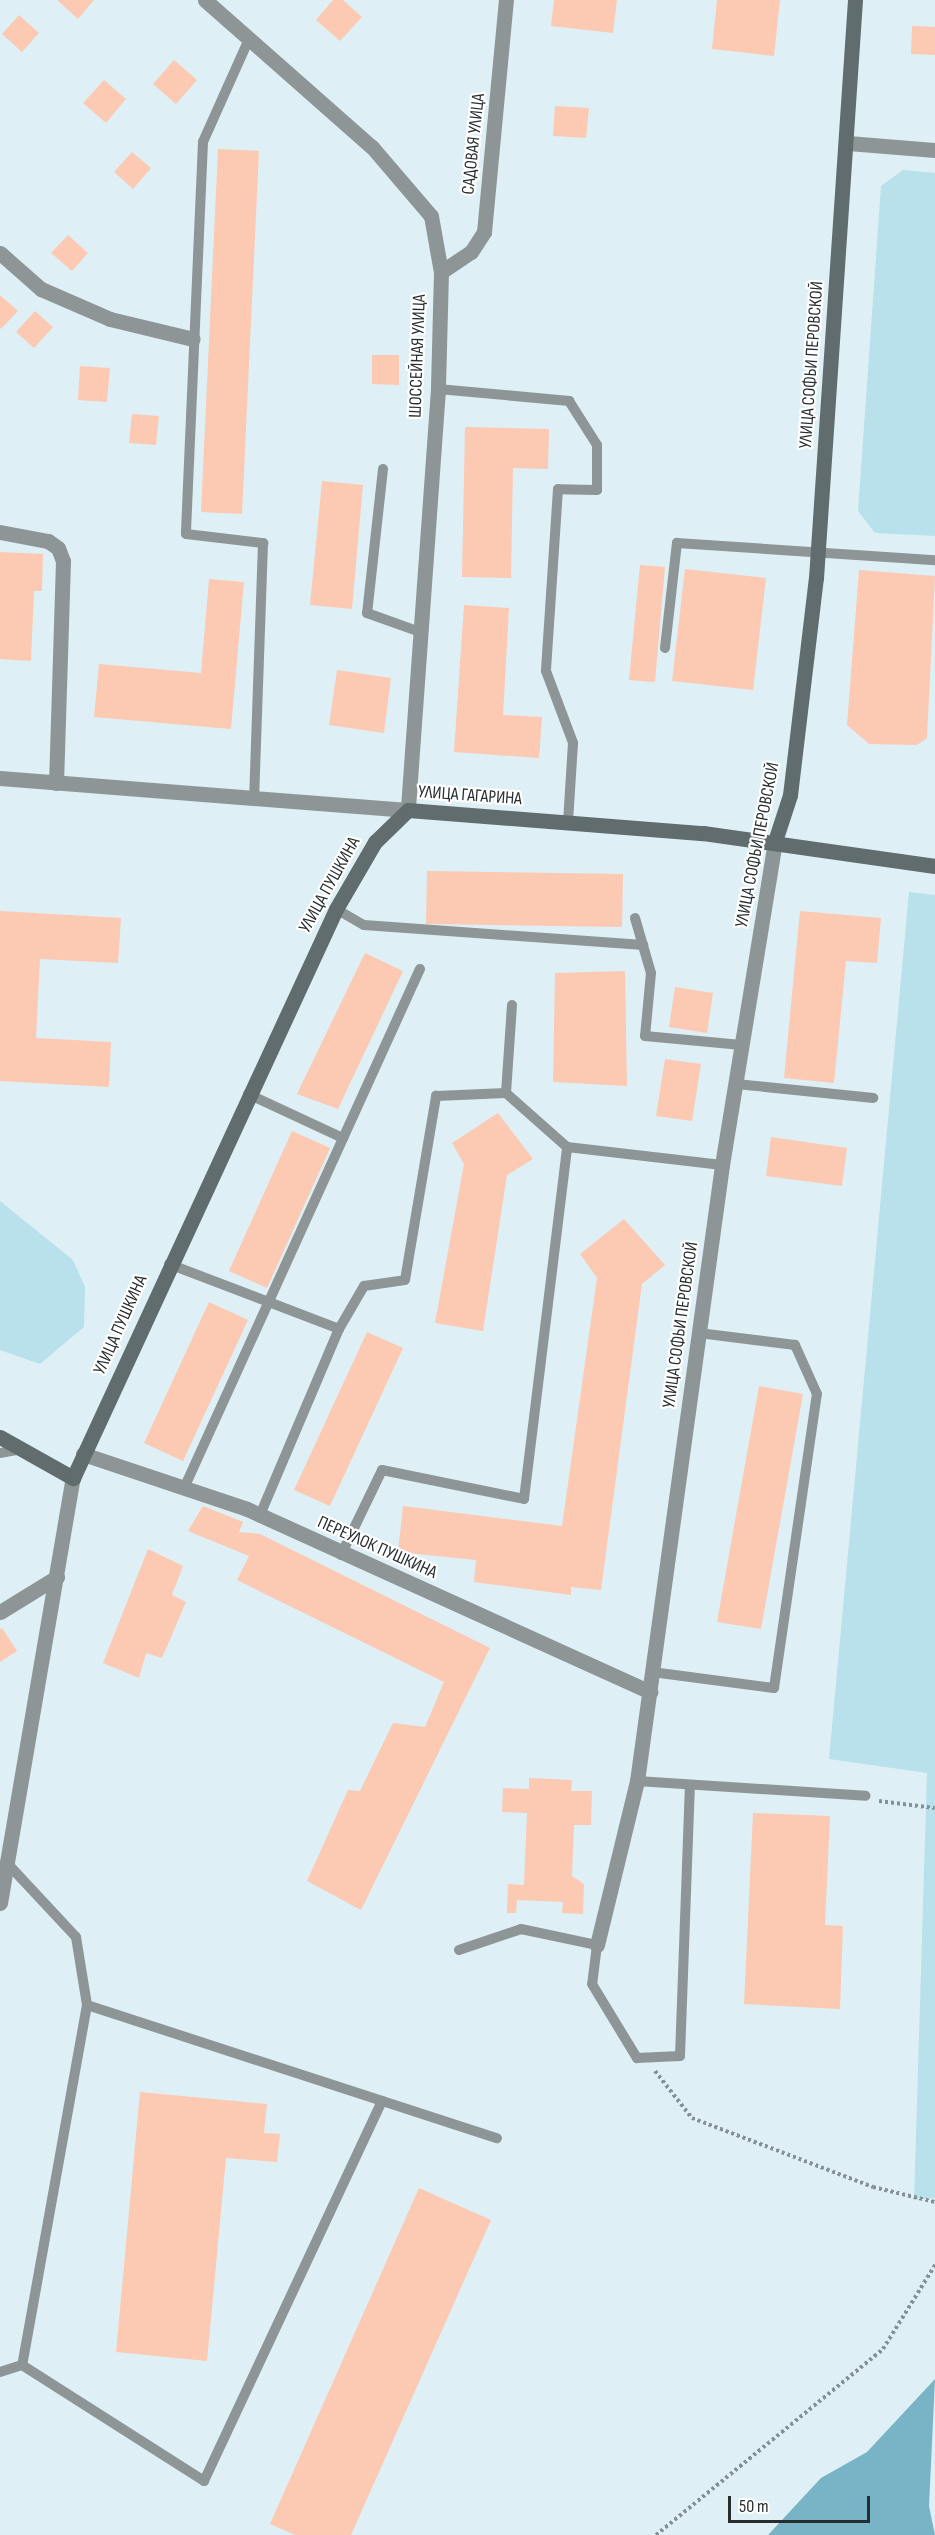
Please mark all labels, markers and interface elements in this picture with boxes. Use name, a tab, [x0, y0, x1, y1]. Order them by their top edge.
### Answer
street label: САДОВАЯ УЛИЦА	[458, 92, 490, 196]
street label: УЛИЦА СОФЬИ ПЕРОВСКОЙ	[795, 281, 829, 449]
street label: ШОССЕЙНАЯ УЛИЦА	[405, 294, 431, 418]
street label: УЛИЦА СОФЬИ ПЕРОВСКОЙ	[731, 761, 785, 929]
street label: УЛИЦА ГАГАРИНА	[417, 782, 523, 810]
street label: УЛИЦА ПУШКИНА	[295, 833, 365, 937]
street label: УЛИЦА СОФЬИ ПЕРОВСКОЙ	[659, 1240, 703, 1410]
street label: УЛИЦА ПУШКИНА	[89, 1272, 153, 1378]
street label: ПЕРЕУЛОК ПУШКИНА	[314, 1512, 440, 1584]
scale bar	[731, 2484, 874, 2522]
text: 50 m	[739, 2496, 769, 2517]

